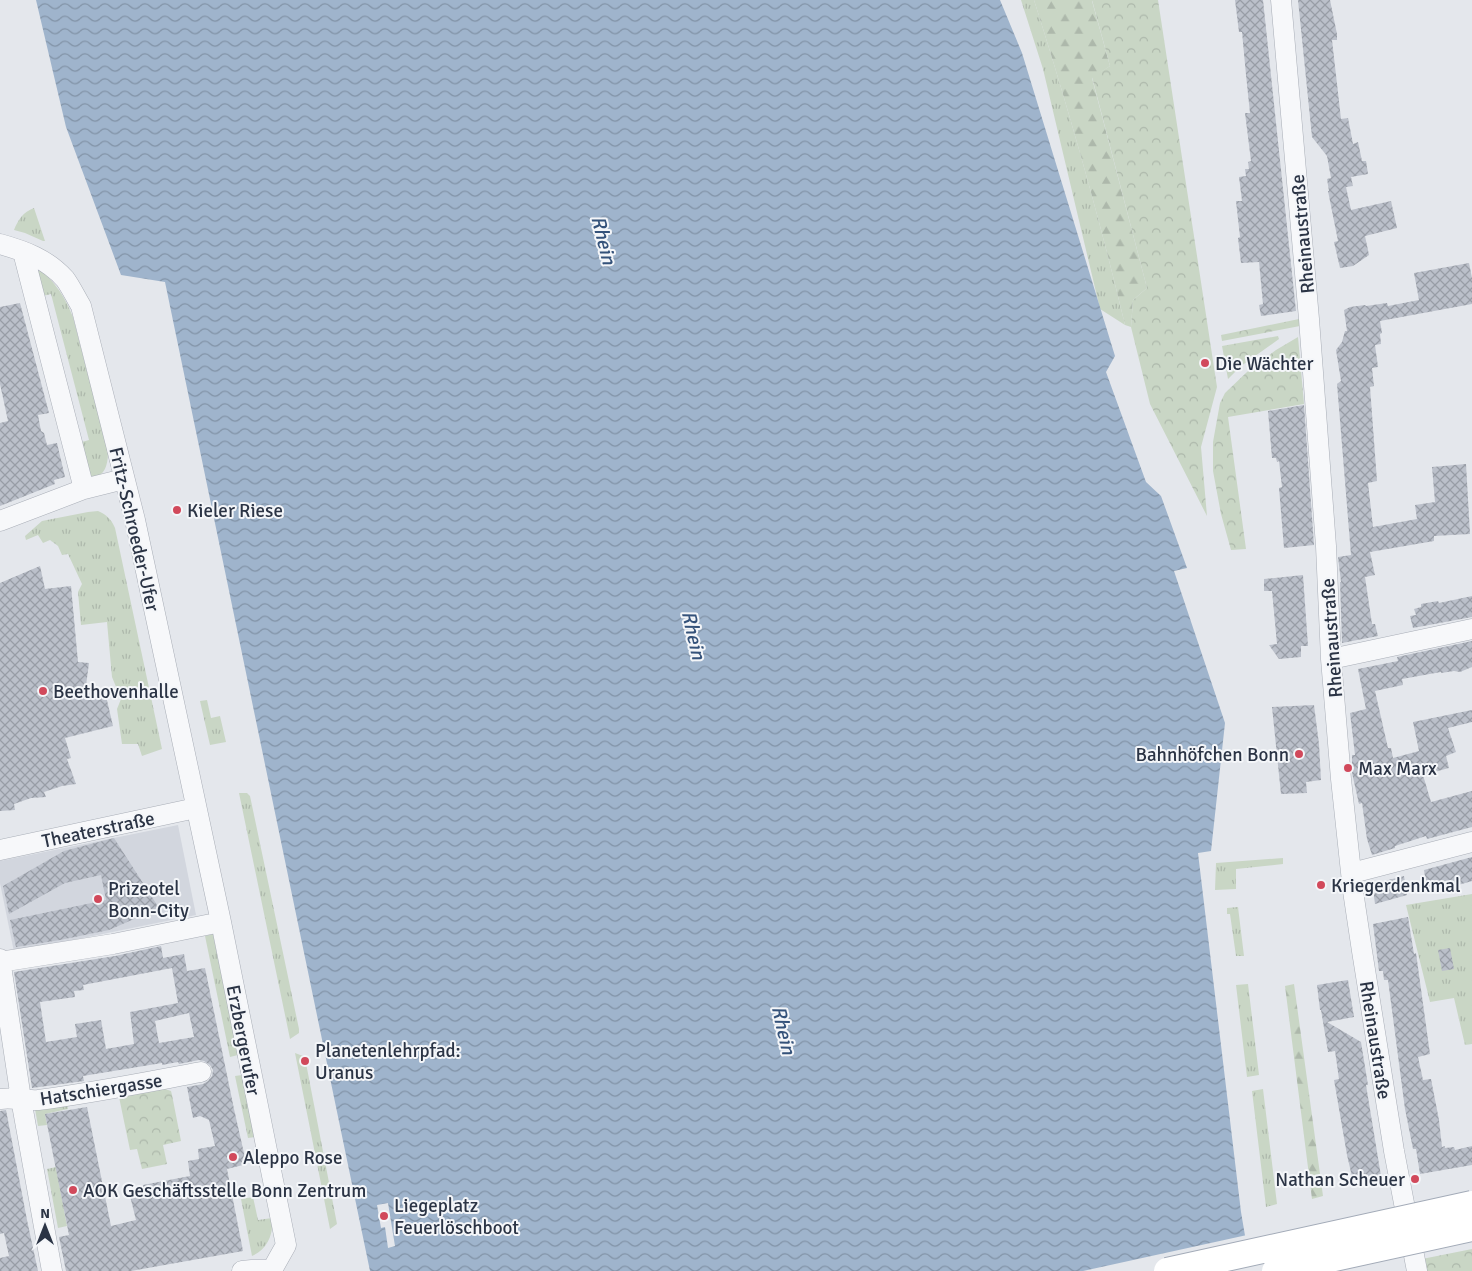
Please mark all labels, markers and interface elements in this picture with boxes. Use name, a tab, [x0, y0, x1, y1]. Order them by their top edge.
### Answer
street label: Rheinaustraße	[1286, 173, 1320, 295]
water label: Rhein	[585, 213, 622, 268]
place label: Die Wächter	[1215, 352, 1313, 376]
marker: Die Wächter	[1199, 357, 1211, 369]
street label: Fritz-Schroeder-Ufer	[103, 445, 165, 614]
place label: Kieler Riese	[187, 499, 283, 523]
marker: Kieler Riese	[171, 504, 183, 516]
street label: Rheinaustraße	[1316, 577, 1348, 698]
water label: Rhein	[676, 608, 711, 663]
place label: Beethovenhalle	[53, 680, 179, 704]
marker: Beethovenhalle	[37, 685, 49, 697]
place label: Bahnhöfchen Bonn	[1135, 743, 1289, 767]
marker: Bahnhöfchen Bonn	[1293, 748, 1305, 760]
place label: Max Marx	[1358, 757, 1437, 781]
marker: Max Marx	[1342, 762, 1354, 774]
street label: Theaterstraße	[40, 806, 157, 854]
place label: Kriegerdenkmal	[1331, 874, 1461, 898]
place label: Prizeotel Bonn-City	[108, 877, 189, 923]
marker: Kriegerdenkmal	[1315, 879, 1327, 891]
marker: Prizeotel Bonn-City	[92, 893, 104, 905]
street label: Rheinaustraße	[1354, 979, 1396, 1101]
street label: Erzbergerufer	[221, 983, 266, 1098]
water label: Rhein	[766, 1003, 801, 1058]
place label: Planetenlehrpfad: Uranus	[315, 1039, 461, 1085]
marker: Planetenlehrpfad: Uranus	[299, 1055, 311, 1067]
street label: Hatschiergasse	[38, 1068, 164, 1112]
place label: Aleppo Rose	[243, 1146, 342, 1170]
marker: Aleppo Rose	[227, 1151, 239, 1163]
place label: Nathan Scheuer	[1275, 1168, 1405, 1192]
marker: Nathan Scheuer	[1409, 1173, 1421, 1185]
place label: AOK Geschäftsstelle Bonn Zentrum	[83, 1179, 366, 1203]
marker: AOK Geschäftsstelle Bonn Zentrum	[67, 1184, 79, 1196]
place label: Liegeplatz Feuerlöschboot	[394, 1194, 519, 1240]
north arrow	[20, 1201, 70, 1251]
text: N	[40, 1205, 50, 1222]
marker: Liegeplatz Feuerlöschboot	[378, 1210, 390, 1222]

